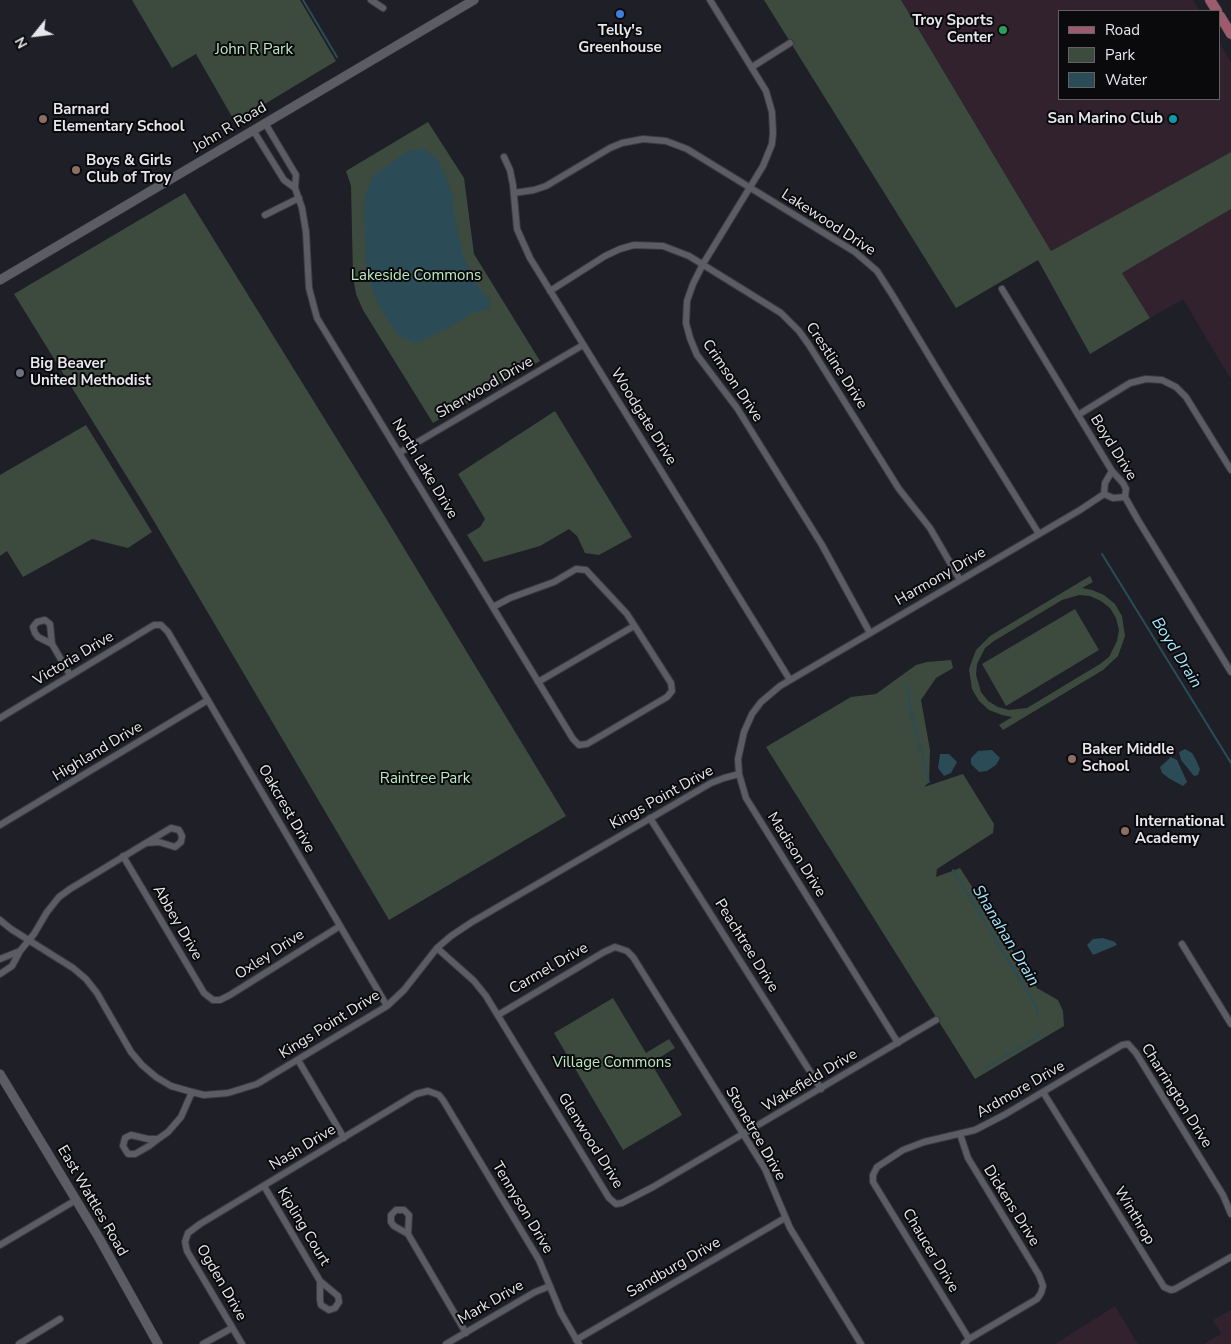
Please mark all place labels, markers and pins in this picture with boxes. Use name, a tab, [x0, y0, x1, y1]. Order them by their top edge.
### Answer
marker: Telly's Greenhouse	[614, 8, 626, 20]
place label: Troy Sports Center	[912, 12, 993, 47]
place label: Telly's Greenhouse	[578, 22, 662, 57]
marker: Troy Sports Center	[997, 24, 1009, 36]
place label: Barnard Elementary School	[53, 101, 184, 136]
place label: San Marino Club	[1047, 110, 1163, 128]
marker: Barnard Elementary School	[37, 113, 49, 125]
marker: San Marino Club	[1167, 113, 1179, 125]
place label: Boys & Girls Club of Troy	[86, 152, 172, 187]
marker: Boys & Girls Club of Troy	[70, 164, 82, 176]
place label: Big Beaver United Methodist	[30, 355, 151, 390]
marker: Big Beaver United Methodist	[14, 367, 26, 379]
place label: Baker Middle School	[1082, 741, 1174, 776]
marker: Baker Middle School	[1066, 753, 1078, 765]
place label: International Academy	[1135, 813, 1225, 848]
marker: International Academy	[1119, 825, 1131, 837]

